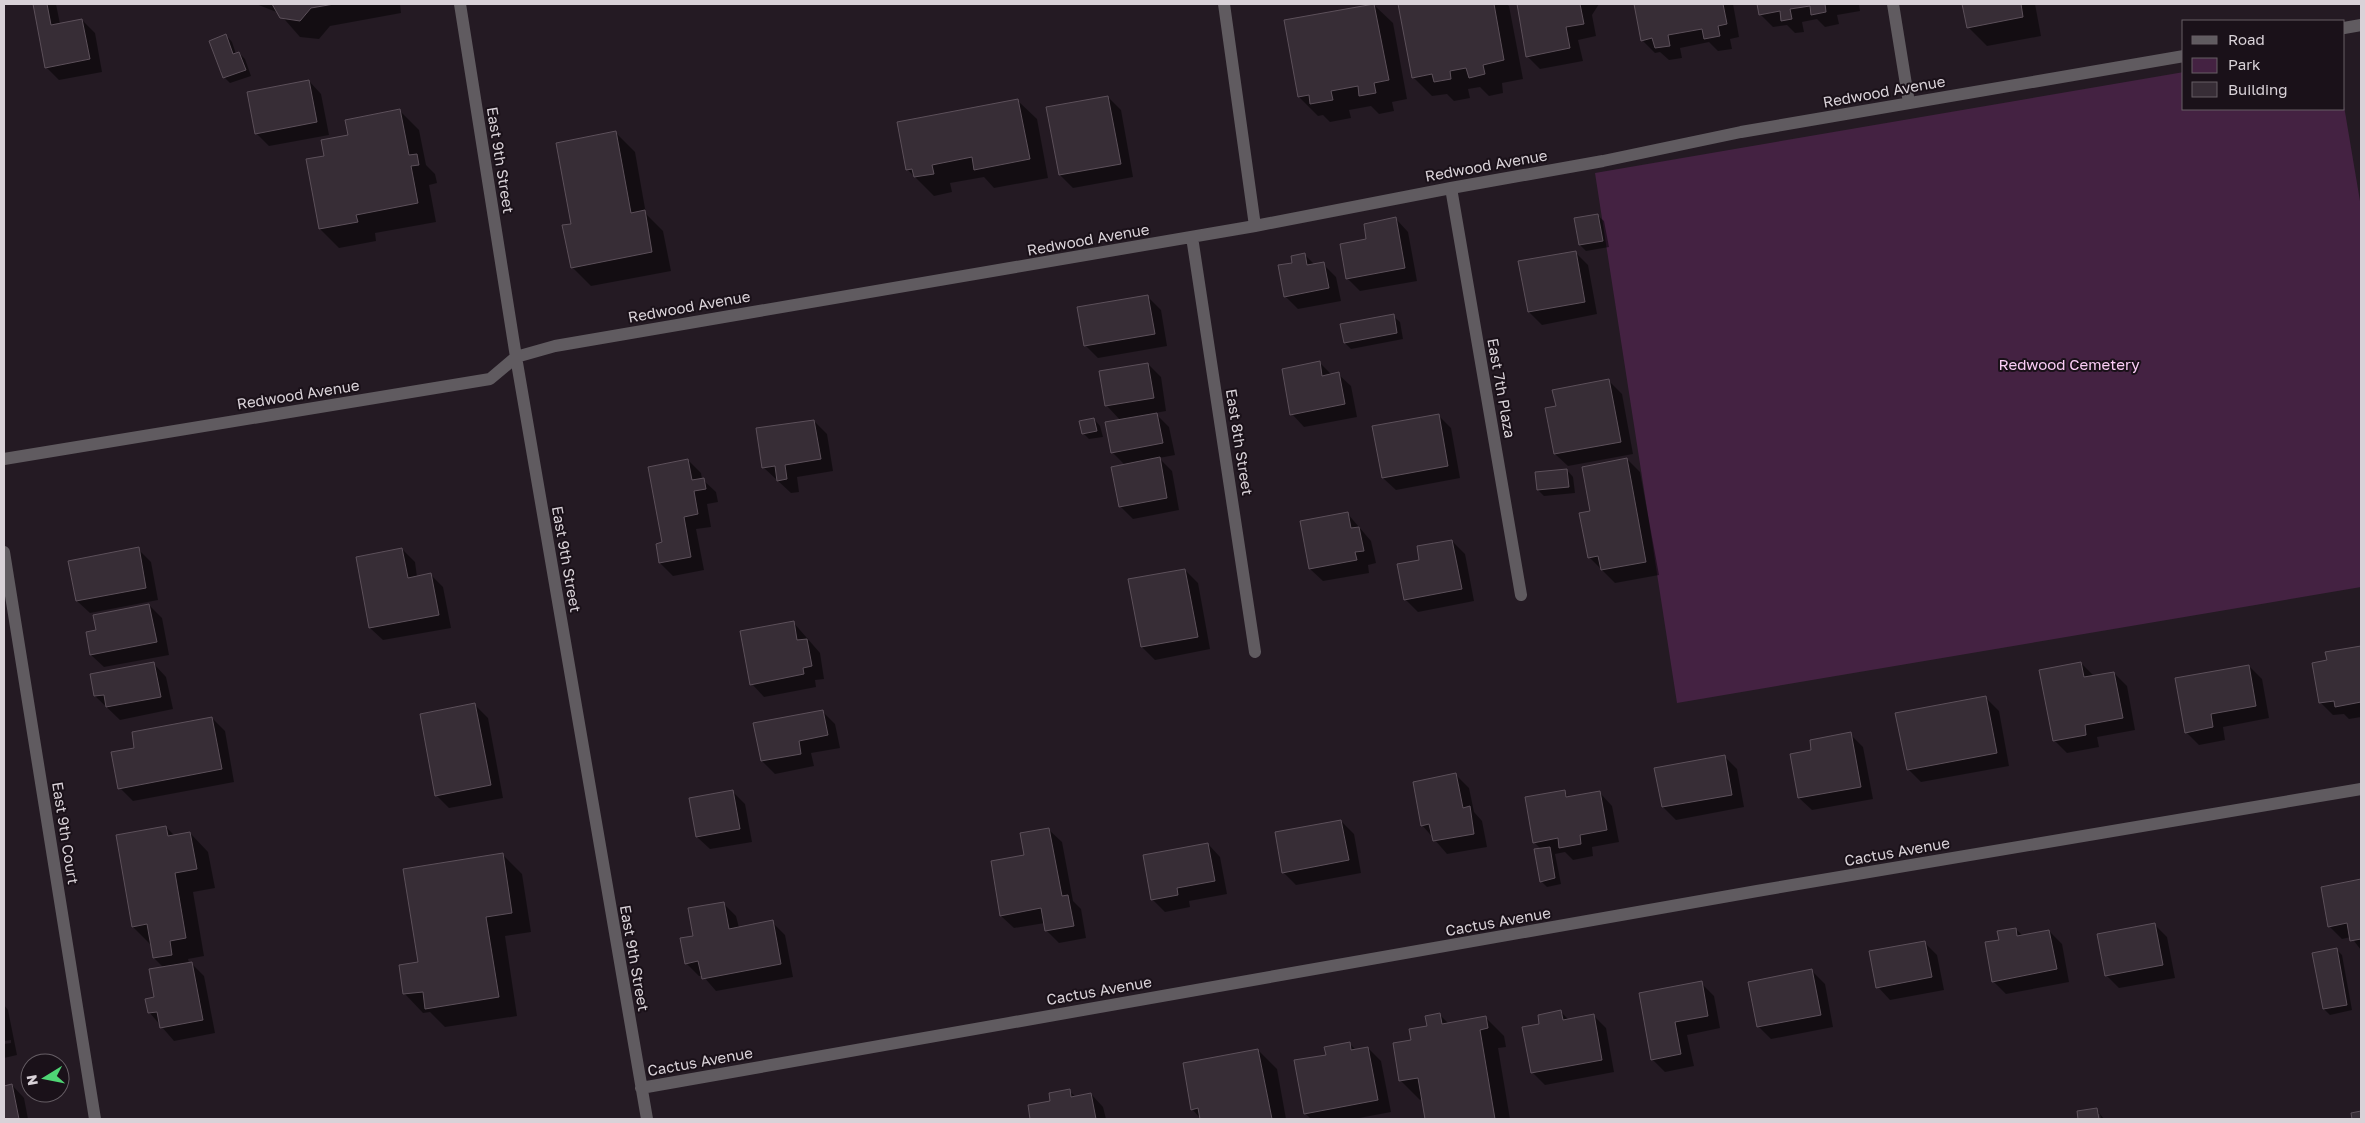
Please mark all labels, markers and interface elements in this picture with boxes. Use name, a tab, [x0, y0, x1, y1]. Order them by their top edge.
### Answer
legend	[2182, 20, 2345, 110]
text: Road	[2228, 30, 2265, 48]
text: Park	[2228, 55, 2261, 73]
street label: Redwood Avenue	[1821, 71, 1947, 111]
text: Building	[2228, 80, 2288, 98]
street label: East 9th Street	[484, 105, 518, 215]
street label: Redwood Avenue	[1423, 145, 1549, 185]
street label: Redwood Avenue	[1025, 219, 1151, 259]
street label: Redwood Avenue	[626, 286, 752, 326]
street label: East 7th Plaza	[1484, 337, 1520, 439]
park label: Redwood Cemetery	[1998, 355, 2140, 373]
street label: Redwood Avenue	[235, 375, 361, 413]
street label: East 8th Street	[1223, 387, 1257, 497]
street label: East 9th Street	[549, 504, 585, 614]
street label: East 9th Court	[49, 780, 83, 886]
street label: Cactus Avenue	[1843, 833, 1951, 869]
street label: East 9th Street	[617, 903, 653, 1013]
street label: Cactus Avenue	[1444, 903, 1552, 939]
street label: Cactus Avenue	[1045, 972, 1153, 1008]
street label: Cactus Avenue	[646, 1043, 754, 1079]
north arrow	[20, 1053, 70, 1103]
text: N	[22, 1074, 41, 1087]

